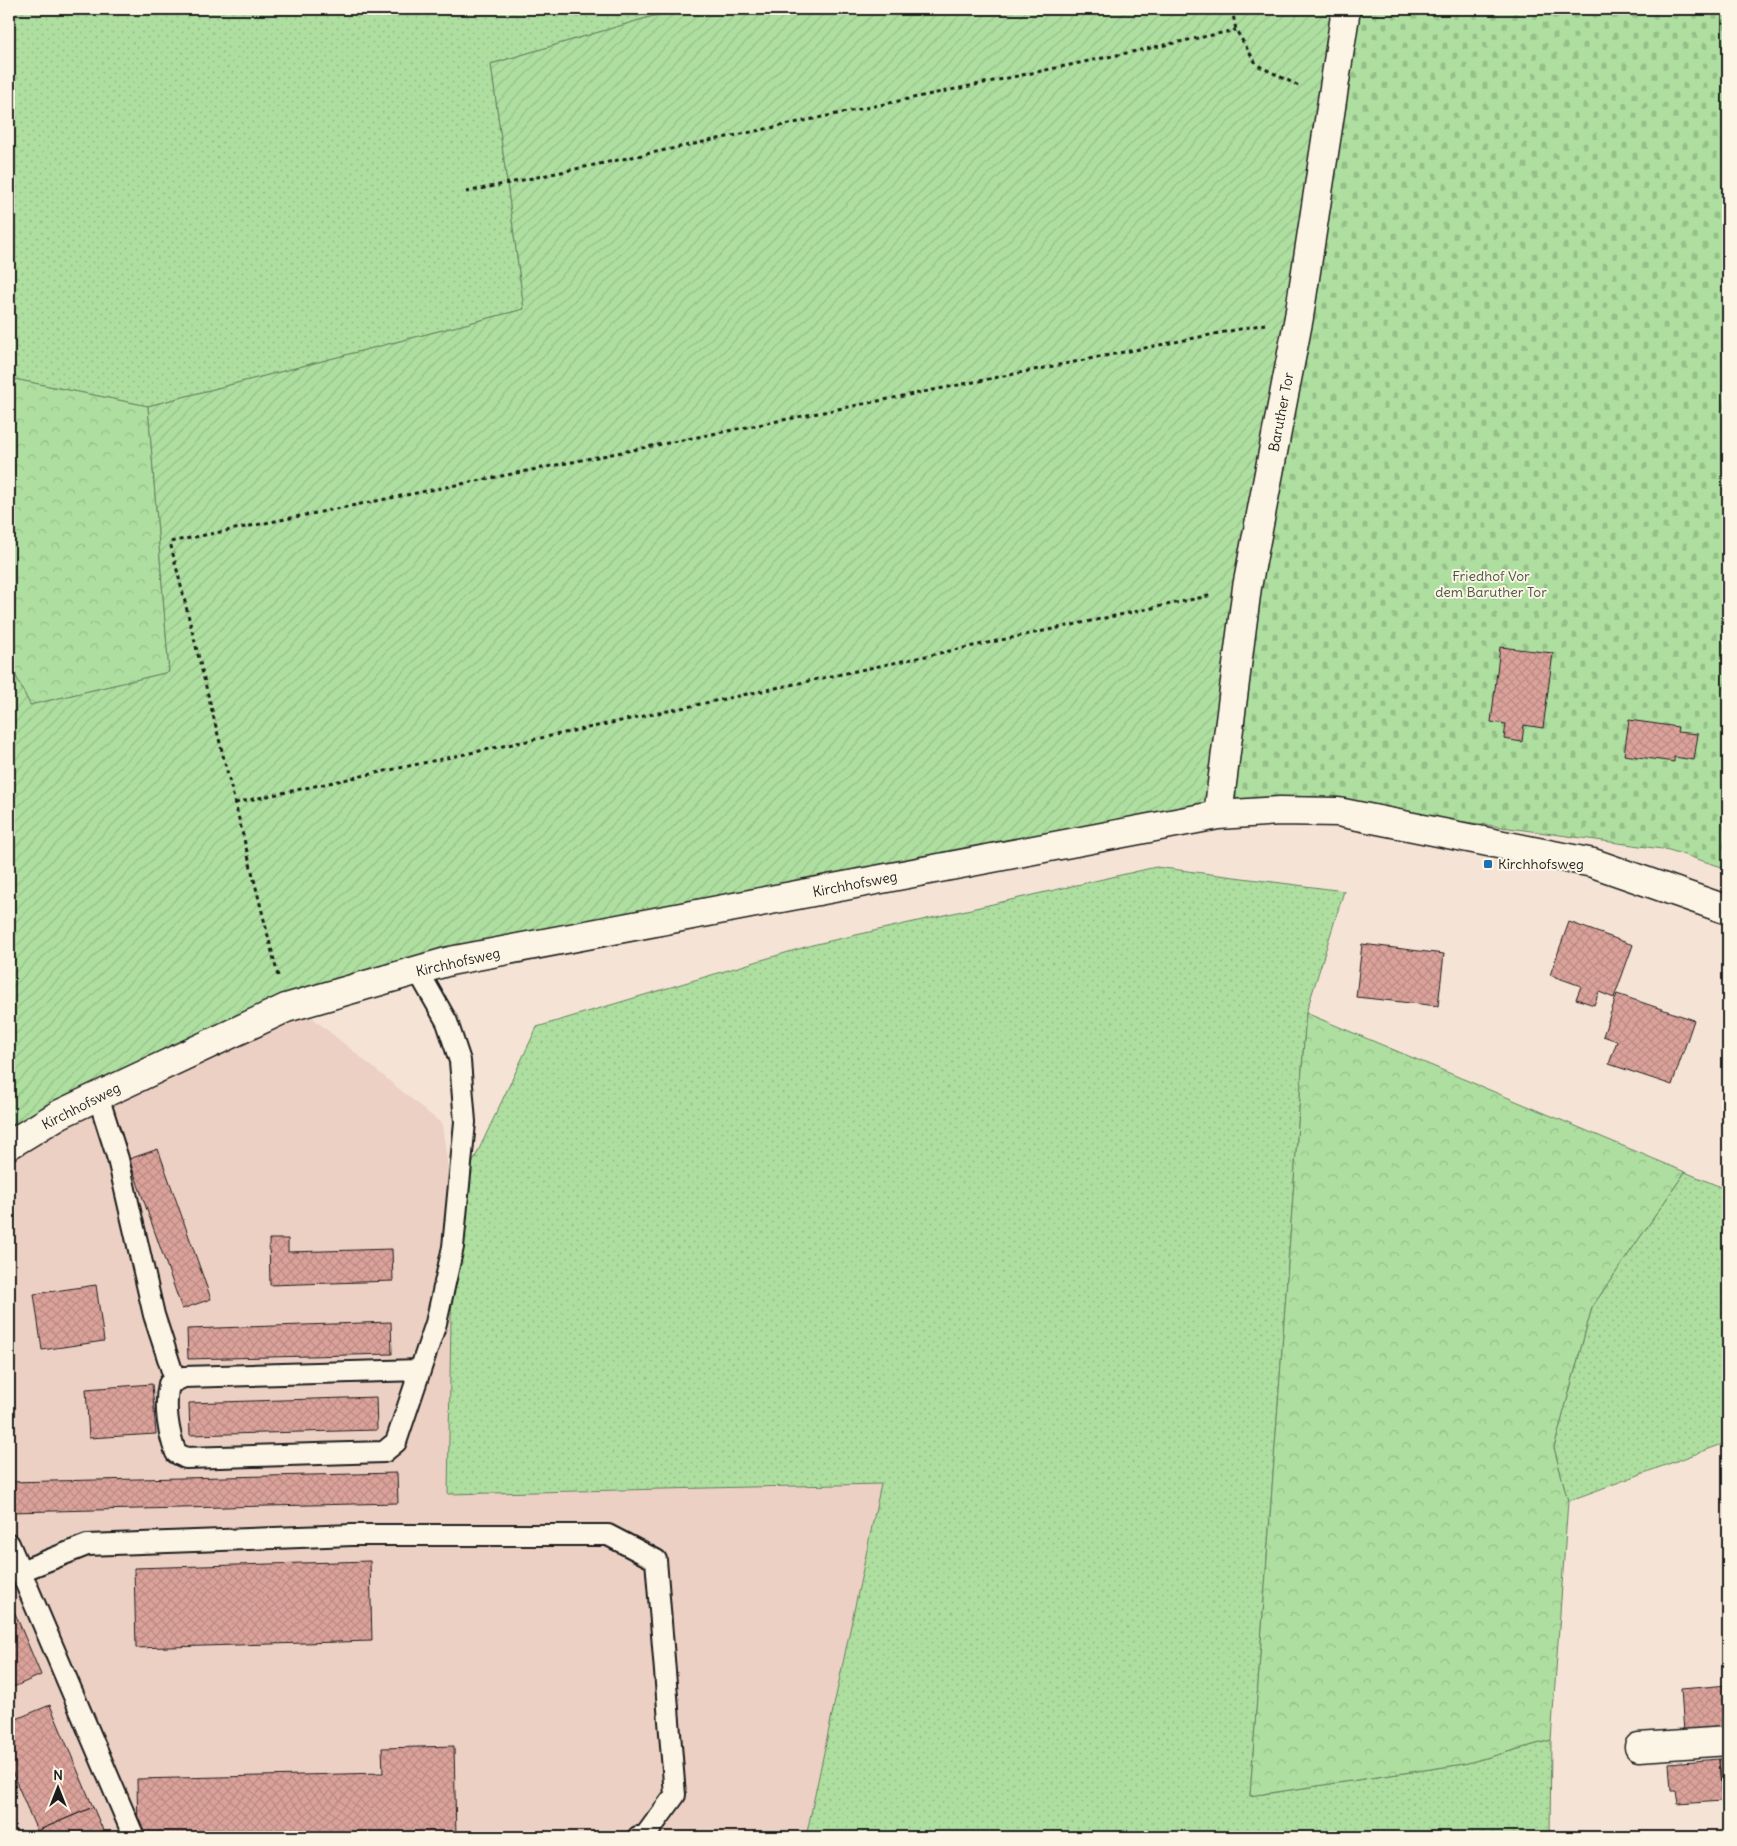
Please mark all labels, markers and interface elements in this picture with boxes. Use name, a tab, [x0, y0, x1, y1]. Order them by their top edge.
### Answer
street label: Baruther Tor	[1264, 371, 1298, 453]
park label: Friedhof Vor dem Baruther Tor	[1435, 567, 1547, 601]
place label: Kirchhofsweg	[1498, 855, 1584, 873]
marker: Kirchhofsweg	[1482, 858, 1494, 870]
street label: Kirchhofsweg	[811, 867, 899, 901]
street label: Kirchhofsweg	[414, 944, 502, 980]
street label: Kirchhofsweg	[39, 1079, 123, 1133]
north arrow	[32, 1764, 82, 1814]
text: N	[53, 1766, 63, 1784]

